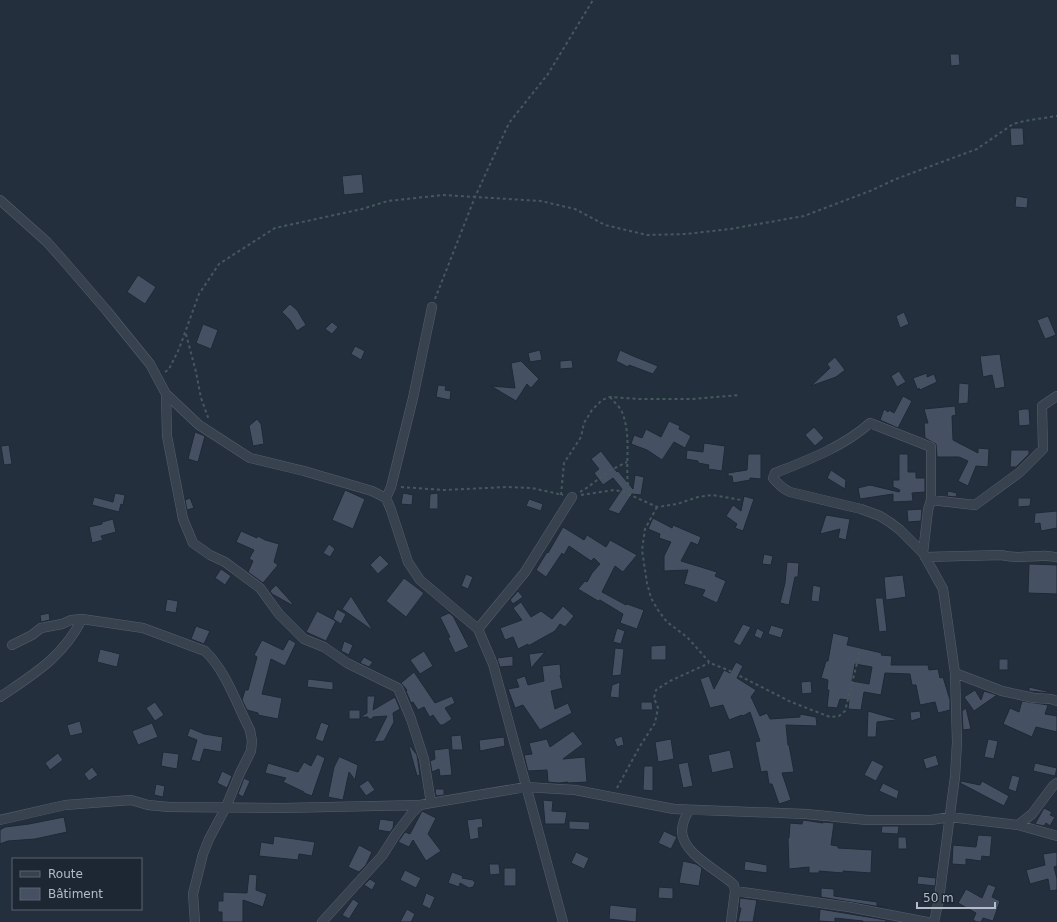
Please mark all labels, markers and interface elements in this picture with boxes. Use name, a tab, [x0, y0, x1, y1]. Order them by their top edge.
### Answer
legend	[12, 858, 142, 910]
text: Route	[48, 867, 83, 881]
scale bar	[917, 884, 995, 910]
text: Bâtiment	[48, 887, 103, 901]
text: 50 m	[923, 891, 954, 905]

